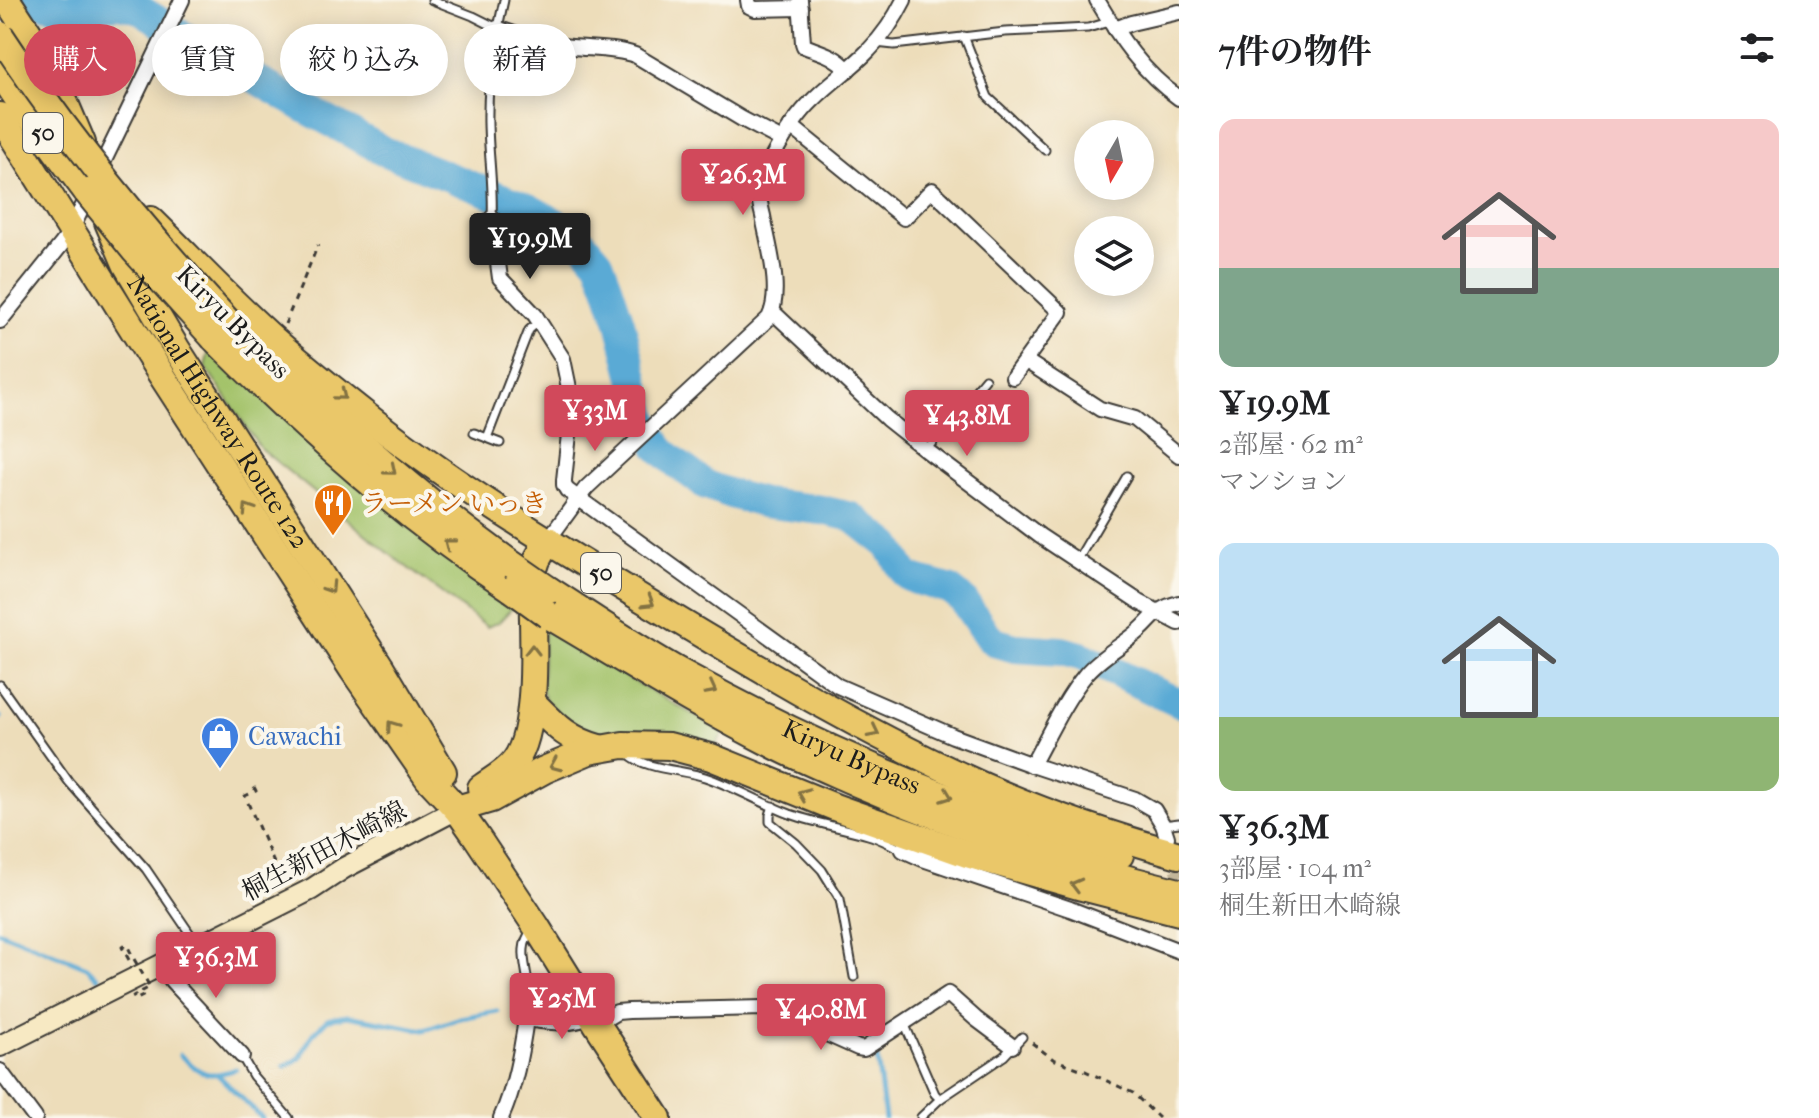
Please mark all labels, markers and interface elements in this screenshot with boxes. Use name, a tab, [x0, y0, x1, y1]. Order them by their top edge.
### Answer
chip: 購入	[24, 24, 136, 96]
chip: 賃貸	[152, 24, 264, 96]
chip: 絞り込み	[280, 24, 448, 96]
chip: 新着	[464, 24, 576, 96]
icon: filters	[1735, 26, 1779, 70]
text: 7件の物件	[1219, 32, 1371, 72]
road number: 50	[23, 113, 63, 153]
north arrow	[1074, 120, 1154, 200]
map controls	[1074, 120, 1154, 296]
pin: ¥26.3M	[678, 149, 808, 217]
text: ¥26.3M	[699, 159, 787, 190]
icon: home	[1427, 171, 1571, 315]
pin: ¥19.9M	[465, 213, 595, 281]
button: layers	[1074, 216, 1154, 296]
text: ¥19.9M	[487, 223, 573, 254]
street label: Kiryu Bypass	[170, 259, 296, 385]
street label: National Highway Route 122	[121, 270, 316, 554]
text: ¥19.9M	[1219, 383, 1330, 423]
one-way arrow	[332, 385, 346, 400]
pin: ¥33M	[548, 385, 642, 453]
pin: ¥43.8M	[902, 390, 1032, 458]
text: ¥33M	[562, 395, 628, 426]
text: ¥43.8M	[923, 400, 1011, 431]
text: 2部屋 · 62 m²	[1219, 429, 1363, 460]
one-way arrow	[382, 460, 397, 475]
text: マンション	[1219, 466, 1348, 497]
restaurant icon: ラーメン いっき	[312, 482, 354, 537]
place label: ラーメン いっき	[361, 488, 547, 519]
one-way arrow	[243, 503, 258, 518]
one-way arrow	[443, 540, 458, 554]
road number: 50	[581, 553, 621, 593]
one-way arrow	[320, 579, 335, 594]
one-way arrow	[640, 593, 655, 608]
icon: home	[1427, 595, 1571, 739]
one-way arrow	[523, 643, 541, 656]
one-way arrow	[702, 679, 717, 694]
street label: Kiryu Bypass	[777, 712, 925, 801]
shop icon: Cawachi	[199, 715, 241, 770]
one-way arrow	[387, 720, 402, 734]
place label: Cawachi	[248, 721, 342, 752]
one-way arrow	[866, 723, 881, 738]
one-way arrow	[549, 755, 564, 771]
one-way arrow	[797, 787, 811, 804]
one-way arrow	[939, 787, 953, 803]
street label: 桐生新田木崎線	[236, 795, 412, 907]
text: ¥36.3M	[1219, 807, 1329, 847]
text: 3部屋 · 104 m²	[1219, 853, 1371, 884]
one-way arrow	[1070, 878, 1084, 894]
text: 桐生新田木崎線	[1219, 890, 1401, 921]
pin: ¥36.3M	[151, 932, 281, 1000]
text: ¥36.3M	[174, 942, 258, 973]
pin: ¥25M	[515, 973, 609, 1041]
text: ¥25M	[528, 983, 596, 1014]
pin: ¥40.8M	[756, 984, 886, 1052]
text: ¥40.8M	[775, 994, 867, 1025]

